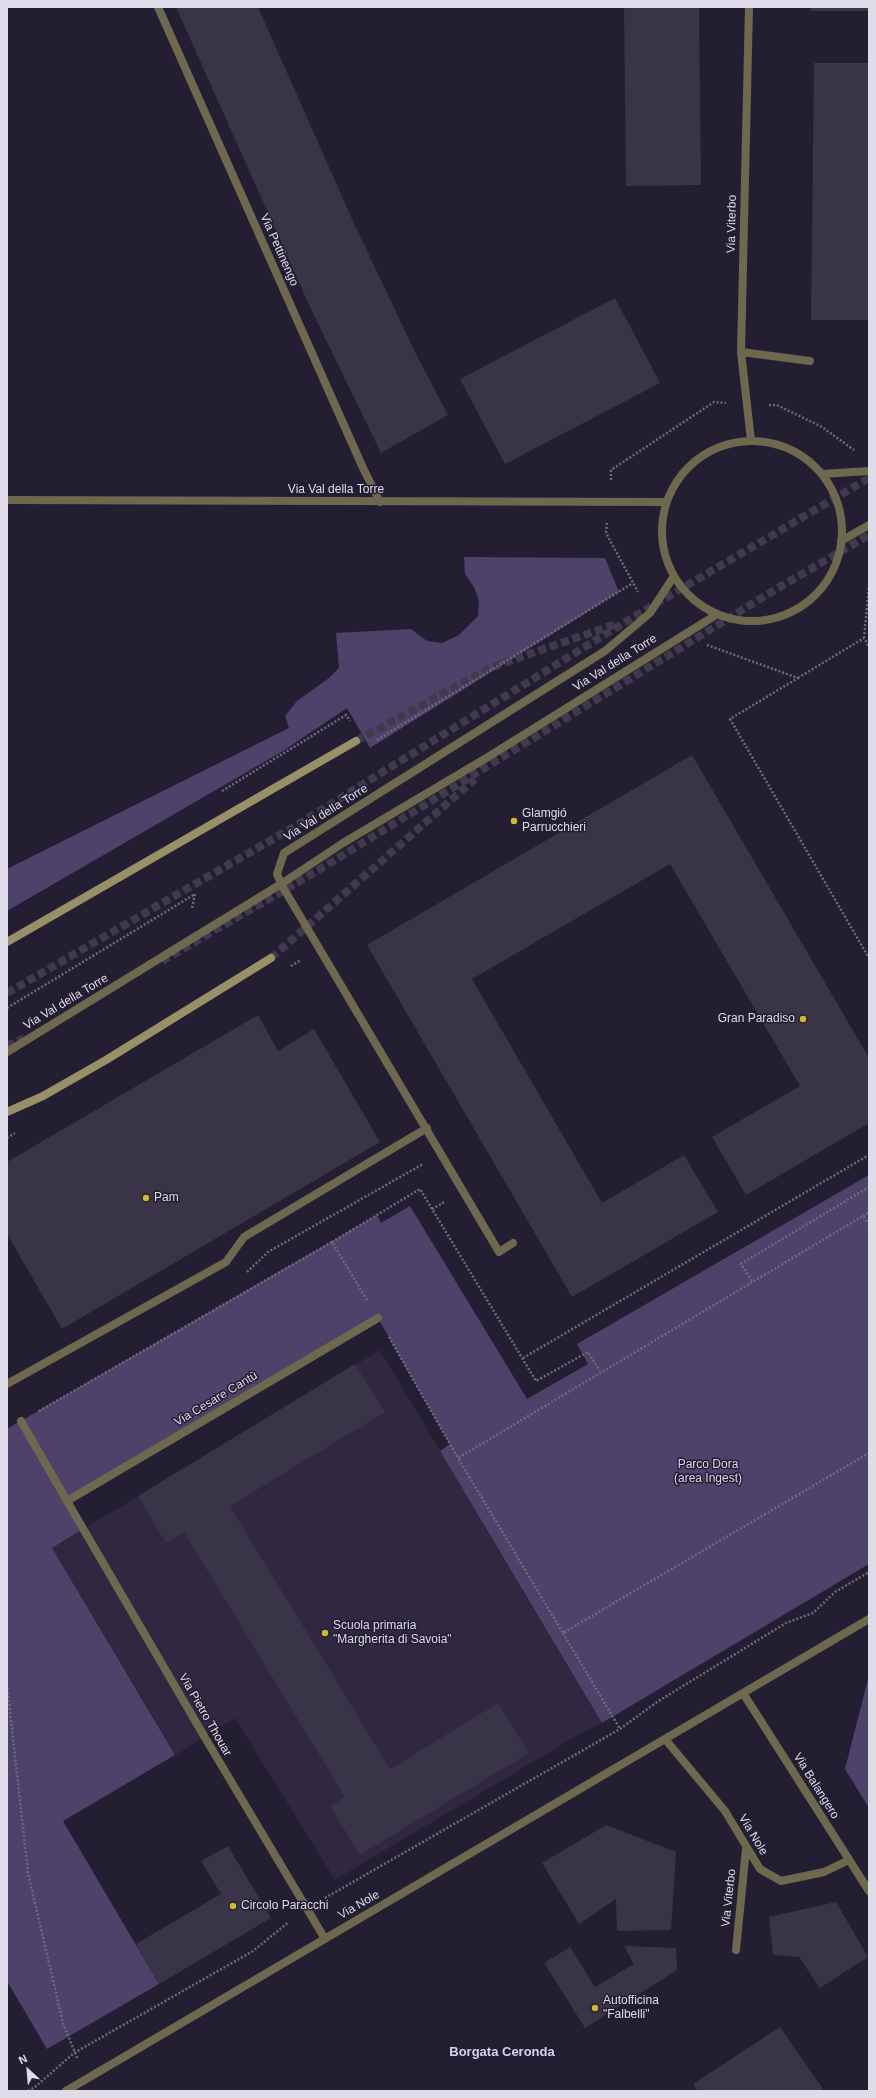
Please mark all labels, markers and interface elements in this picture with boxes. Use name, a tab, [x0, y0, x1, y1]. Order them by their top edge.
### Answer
street label: Via Viterbo	[724, 195, 740, 253]
street label: Via Pettinengo	[257, 212, 301, 288]
street label: Via Val della Torre	[288, 483, 384, 497]
street label: Via Val della Torre	[570, 631, 660, 695]
street label: Via Val della Torre	[281, 781, 371, 845]
place label: Glamgió Parrucchieri	[522, 807, 586, 835]
marker: Glamgió Parrucchieri	[509, 816, 519, 826]
street label: Via Val della Torre	[21, 971, 111, 1033]
place label: Gran Paradiso	[718, 1012, 795, 1026]
marker: Gran Paradiso	[798, 1014, 808, 1024]
place label: Pam	[154, 1191, 179, 1205]
marker: Pam	[141, 1193, 151, 1203]
street label: Via Cesare Cantù	[172, 1368, 260, 1430]
park label: Parco Dora (area Ingest)	[674, 1458, 742, 1486]
place label: Scuola primaria "Margherita di Savoia"	[333, 1619, 452, 1647]
marker: Scuola primaria "Margherita di Savoia"	[320, 1628, 330, 1638]
street label: Via Pietro Thouar	[175, 1671, 235, 1759]
street label: Via Balangero	[790, 1750, 842, 1822]
street label: Via Nole	[735, 1812, 771, 1858]
street label: Via Viterbo	[719, 1868, 739, 1928]
street label: Via Nole	[336, 1887, 382, 1923]
place label: Circolo Paracchi	[241, 1899, 328, 1913]
marker: Circolo Paracchi	[228, 1901, 238, 1911]
place label: Autofficina "Falbelli"	[603, 1994, 659, 2022]
marker: Autofficina "Falbelli"	[590, 2003, 600, 2013]
district label: Borgata Ceronda	[449, 2044, 555, 2060]
north arrow	[8, 2050, 48, 2090]
text: N	[17, 2052, 29, 2066]

